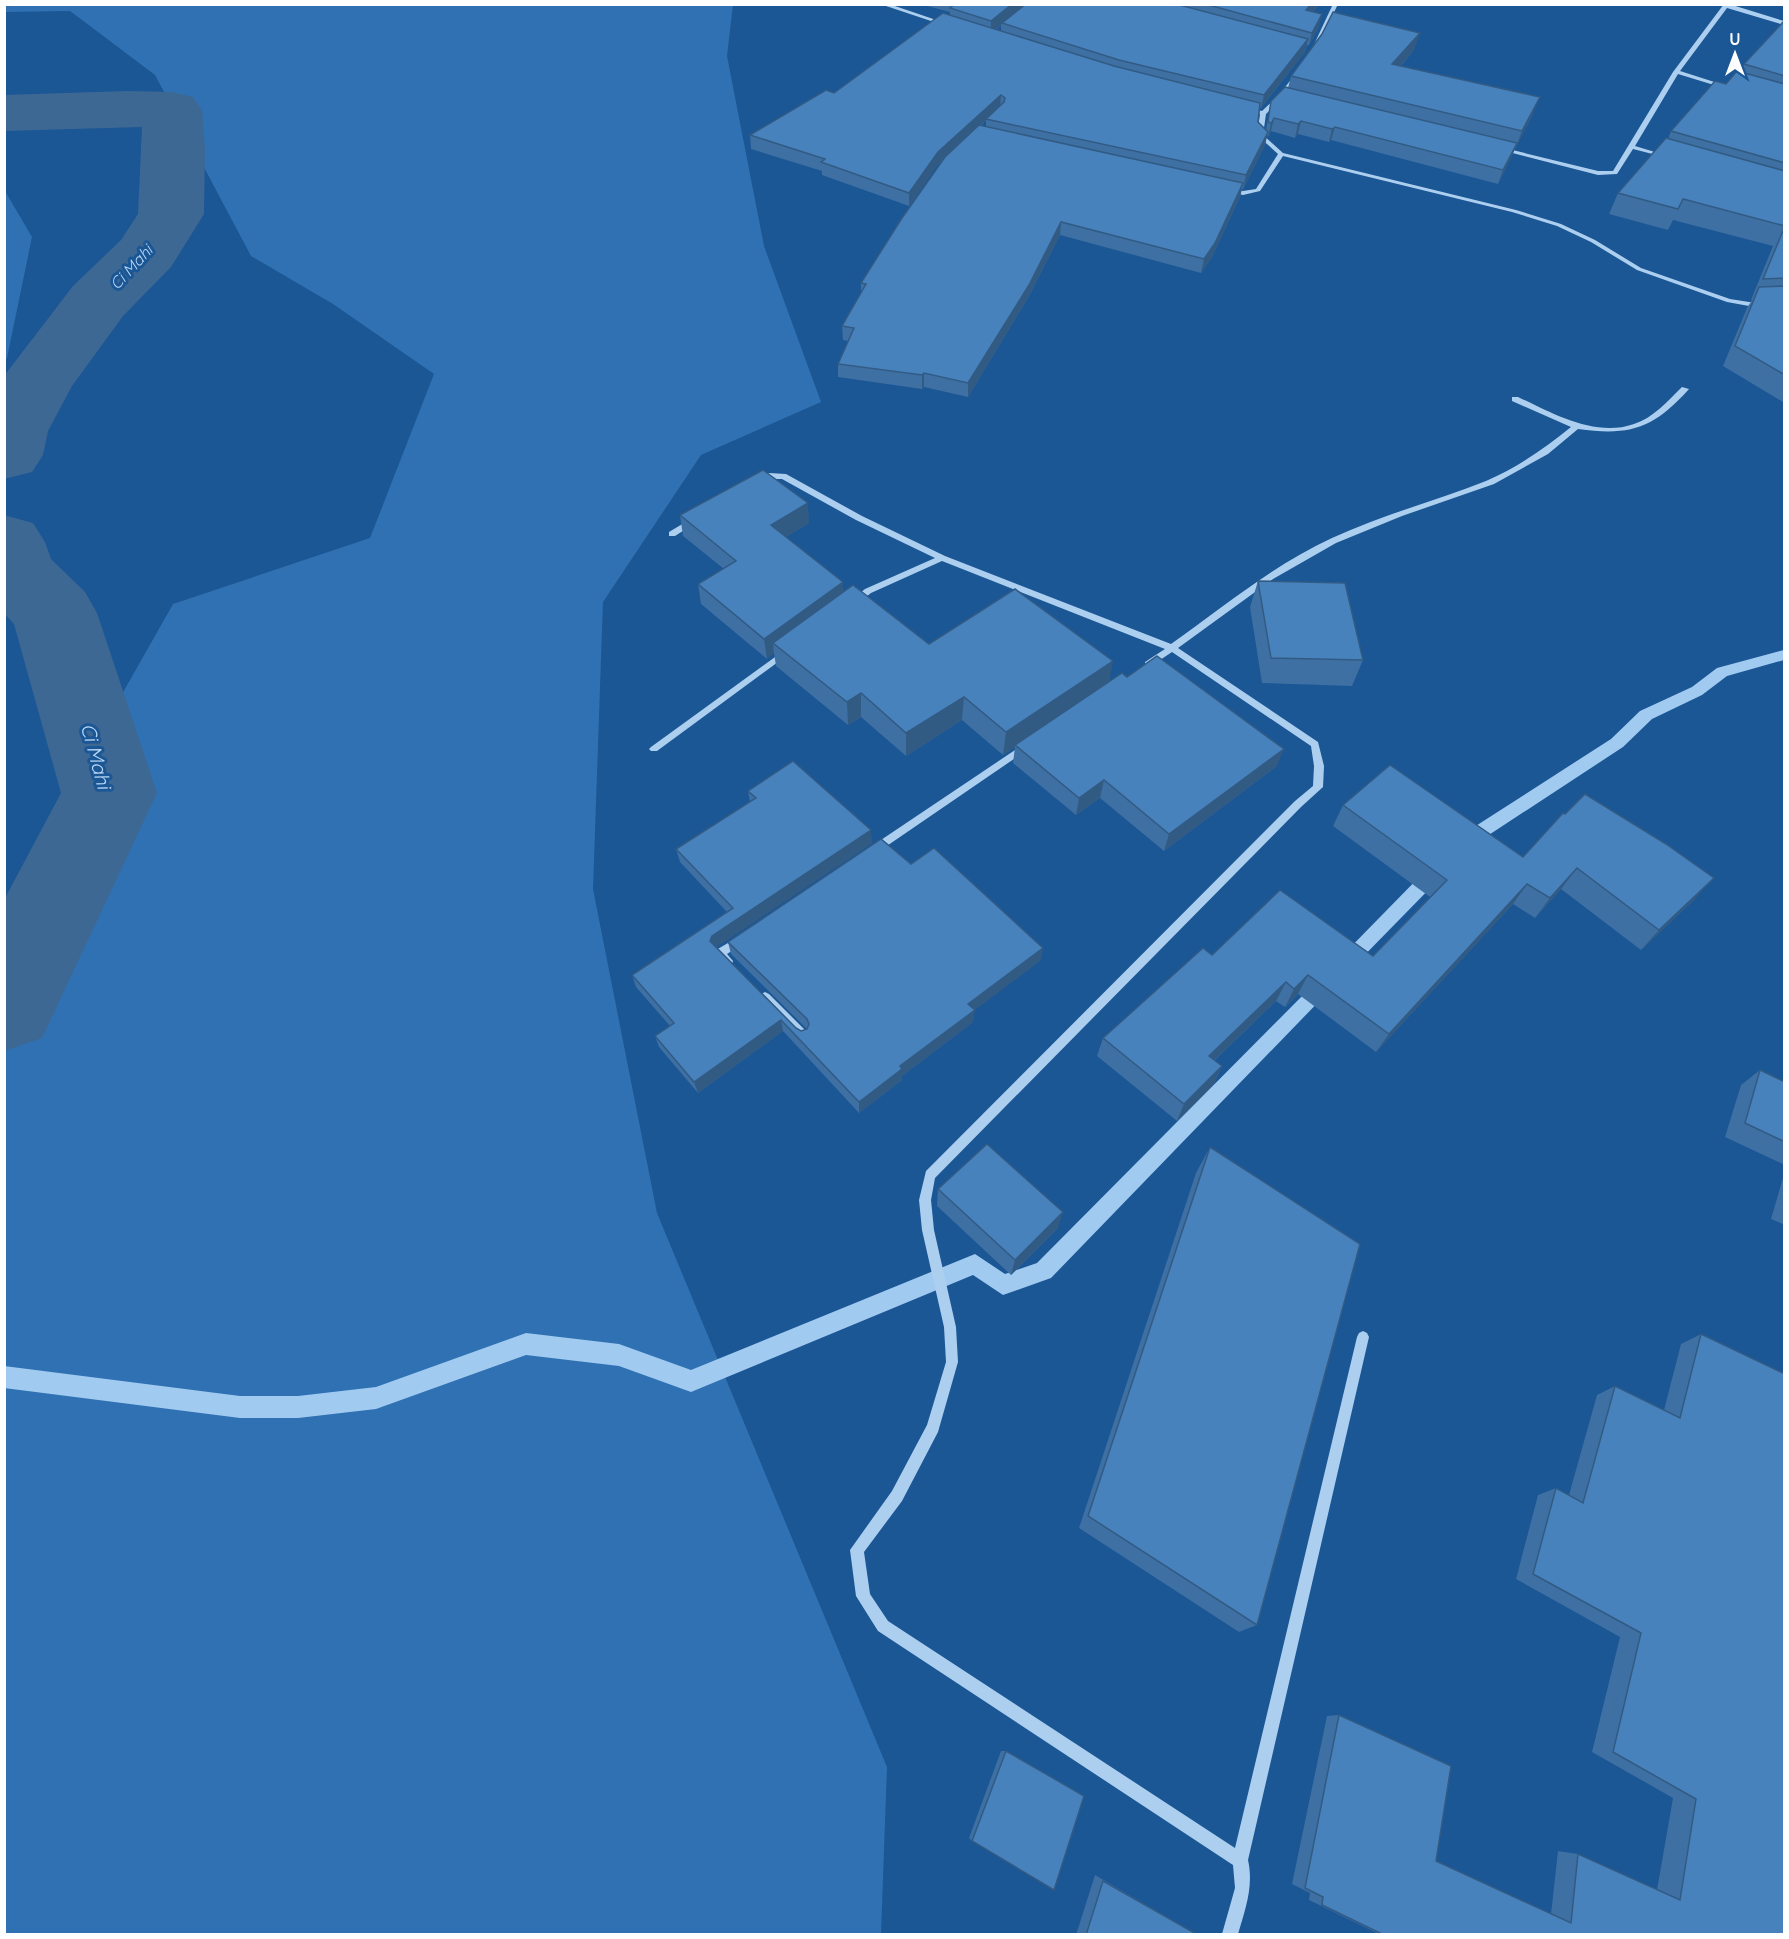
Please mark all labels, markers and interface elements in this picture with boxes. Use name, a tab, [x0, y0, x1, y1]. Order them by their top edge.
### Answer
north arrow	[1705, 24, 1765, 84]
text: U	[1729, 29, 1741, 49]
water label: Ci Mahi	[105, 239, 158, 293]
water label: Ci Mahi	[76, 720, 118, 794]

